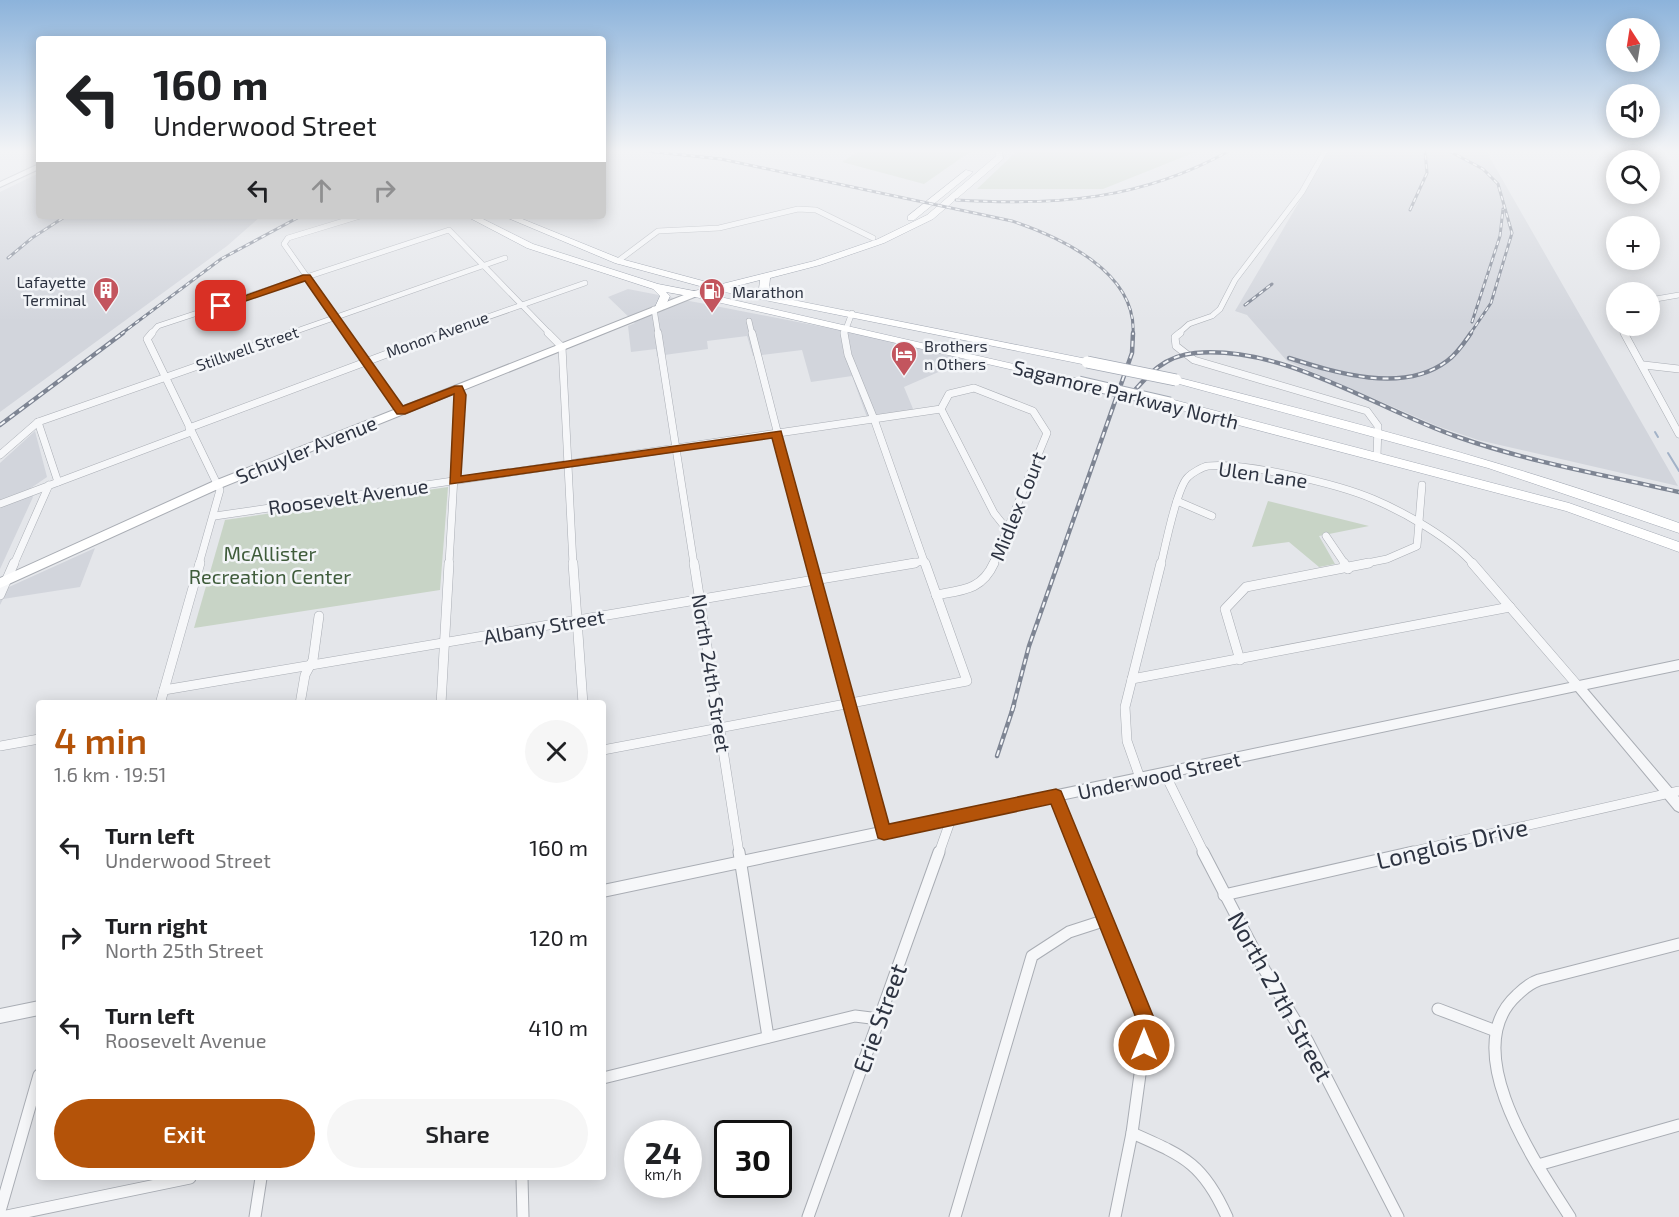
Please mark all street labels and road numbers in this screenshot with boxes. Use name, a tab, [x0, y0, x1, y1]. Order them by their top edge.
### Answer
street label: Monon Avenue	[383, 307, 491, 361]
street label: Stillwell Street	[193, 322, 301, 374]
street label: Sagamore Parkway North	[1011, 354, 1241, 434]
street label: Schuyler Avenue	[232, 410, 380, 488]
street label: Midlex Court	[984, 448, 1050, 564]
street label: Ulen Lane	[1217, 456, 1309, 492]
street label: Roosevelt Avenue	[266, 473, 430, 519]
street label: North 24th Street	[688, 592, 736, 754]
street label: Albany Street	[482, 603, 607, 648]
street label: Underwood Street	[1075, 746, 1243, 804]
street label: Longlois Drive	[1373, 811, 1531, 875]
street label: North 27th Street	[1222, 906, 1340, 1086]
street label: Erie Street	[846, 960, 912, 1076]

